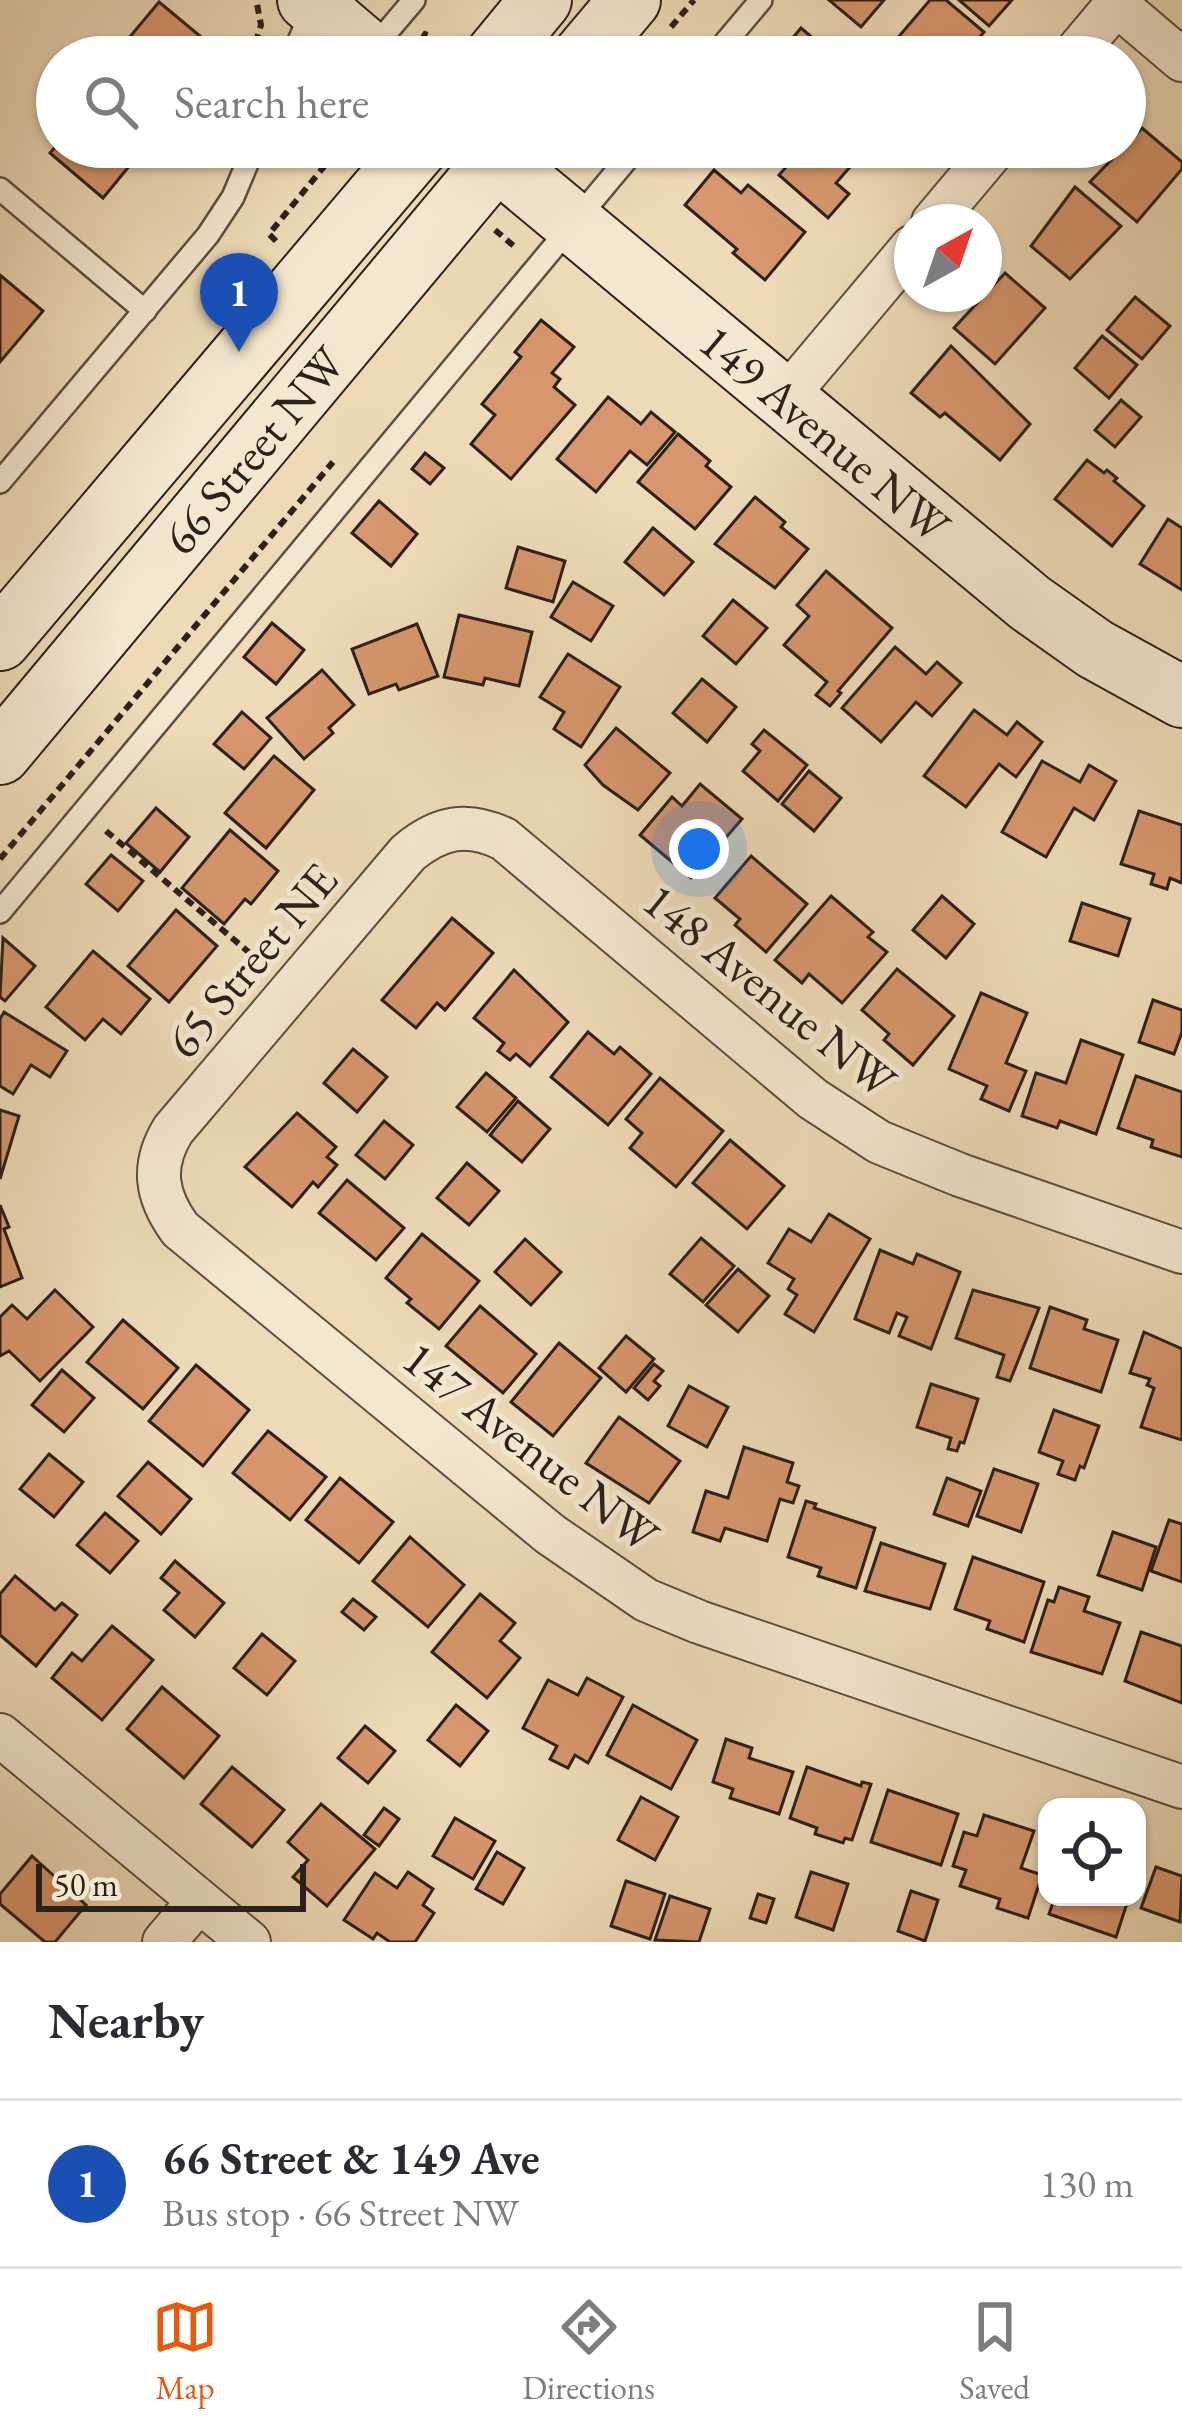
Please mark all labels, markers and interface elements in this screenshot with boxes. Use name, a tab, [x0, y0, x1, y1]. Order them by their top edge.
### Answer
search box	[36, 36, 1146, 168]
icon: search	[78, 69, 144, 135]
text: Search here	[174, 73, 369, 131]
north arrow	[894, 204, 1002, 312]
pin: 1	[200, 253, 278, 352]
street label: 149 Avenue NW	[687, 310, 964, 556]
street label: 66 Street NW	[148, 332, 359, 567]
your location	[669, 819, 729, 879]
street label: 65 Street NE	[151, 850, 351, 1070]
street label: 148 Avenue NW	[631, 869, 910, 1112]
street label: 147 Avenue NW	[391, 1327, 672, 1566]
map controls	[1038, 1798, 1146, 1906]
button: locate	[1038, 1798, 1146, 1906]
scale bar	[36, 1858, 306, 1911]
text: 50 m	[54, 1863, 118, 1906]
text: Nearby	[48, 1987, 204, 2053]
text: 66 Street & 149 Ave	[162, 2129, 540, 2187]
text: 1	[77, 2158, 97, 2209]
text: 130 m	[1040, 2158, 1134, 2209]
text: Bus stop · 66 Street NW	[162, 2187, 519, 2238]
tab: Map	[152, 2294, 218, 2409]
tab: Directions	[522, 2294, 655, 2409]
tab: Saved	[959, 2294, 1030, 2409]

